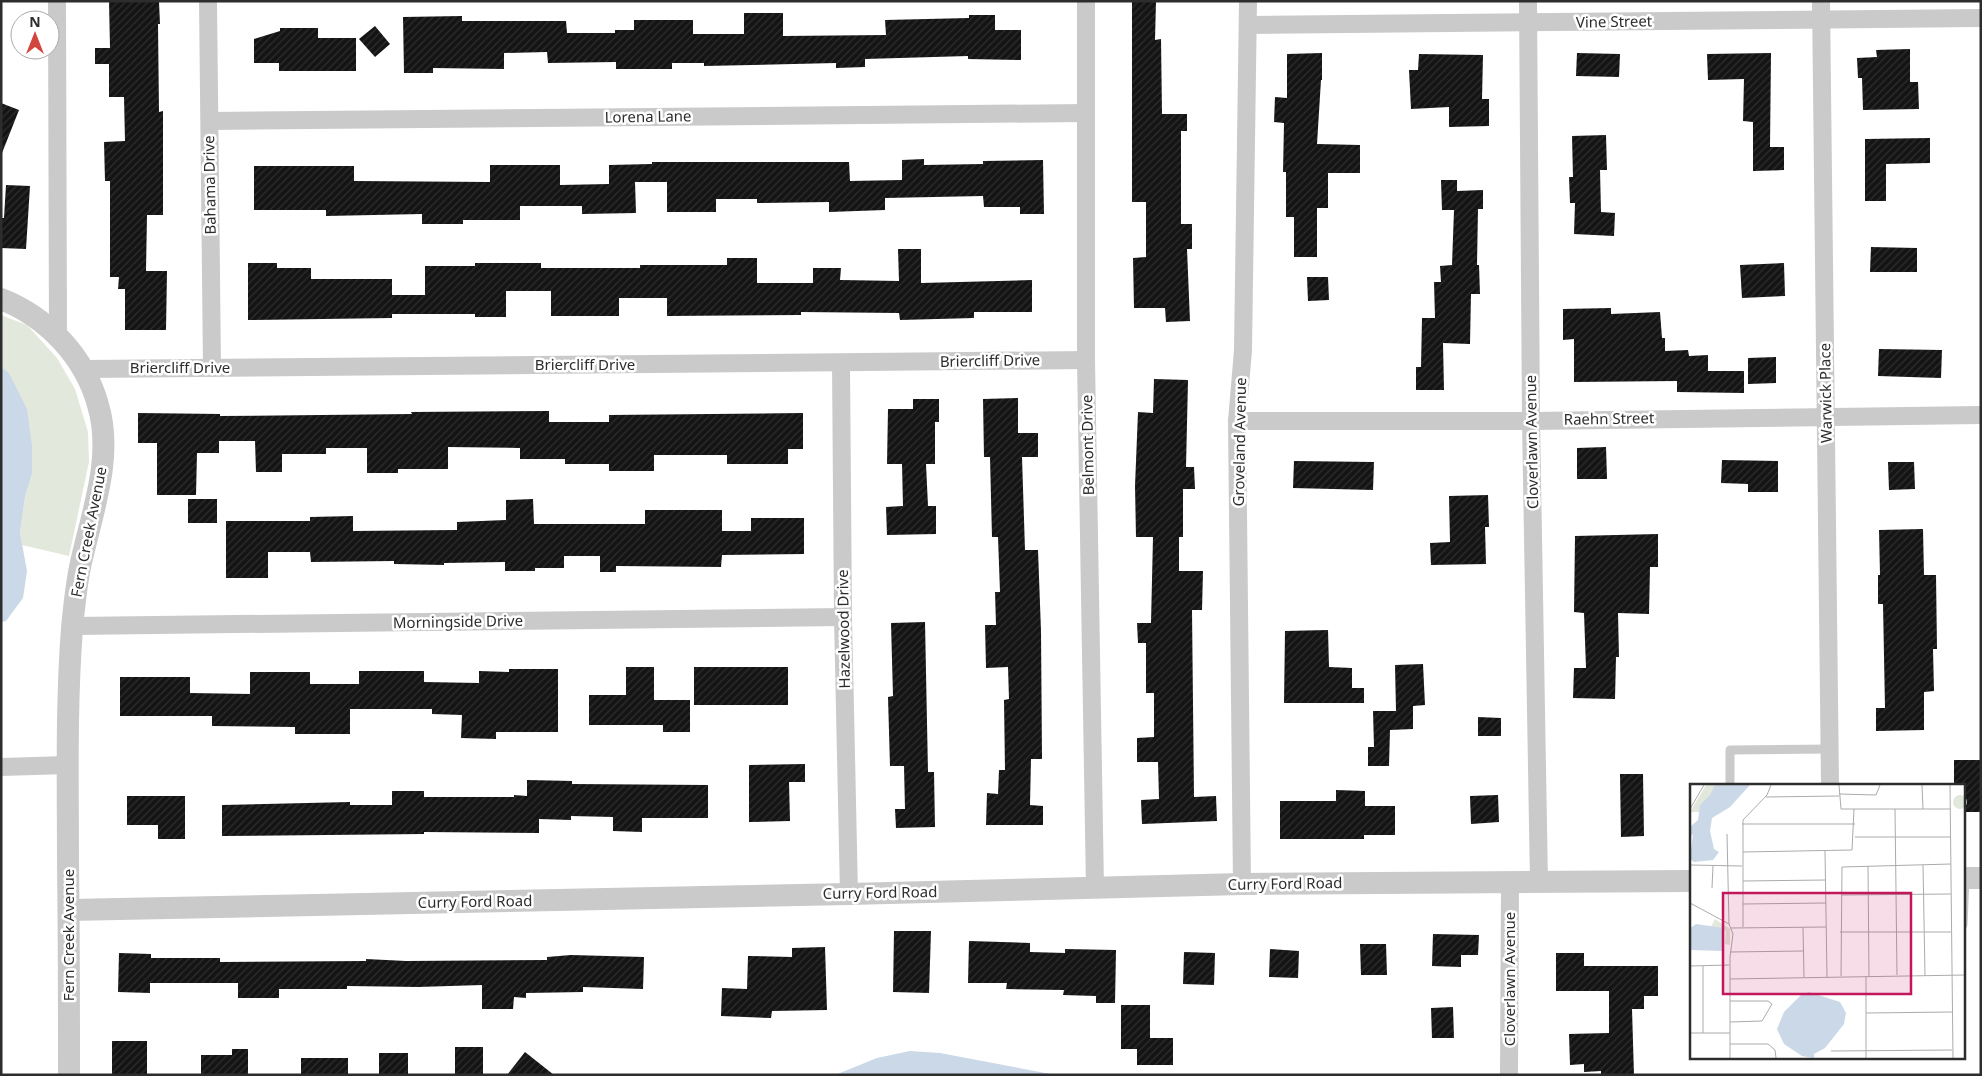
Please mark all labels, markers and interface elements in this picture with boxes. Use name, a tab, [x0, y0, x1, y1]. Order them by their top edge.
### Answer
north arrow	[10, 10, 60, 60]
street label: Vine Street	[1576, 10, 1653, 32]
text: N	[29, 12, 41, 31]
street label: Lorena Lane	[604, 105, 692, 127]
street label: Bahama Drive	[198, 135, 220, 235]
street label: Warwick Place	[1814, 343, 1836, 443]
street label: Briercliff Drive	[940, 349, 1040, 371]
street label: Briercliff Drive	[535, 354, 635, 374]
street label: Briercliff Drive	[130, 357, 230, 377]
street label: Cloverlawn Avenue	[1520, 375, 1542, 509]
street label: Groveland Avenue	[1228, 377, 1250, 507]
street label: Belmont Drive	[1076, 394, 1098, 496]
street label: Raehn Street	[1564, 407, 1655, 429]
street label: Fern Creek Avenue	[66, 465, 110, 599]
street label: Hazelwood Drive	[832, 569, 854, 689]
street label: Morningside Drive	[393, 610, 523, 632]
inset map	[1690, 784, 1964, 1058]
street label: Fern Creek Avenue	[58, 869, 78, 1001]
street label: Curry Ford Road	[1228, 872, 1342, 894]
street label: Curry Ford Road	[823, 881, 937, 903]
street label: Curry Ford Road	[418, 890, 532, 912]
street label: Cloverlawn Avenue	[1499, 912, 1519, 1046]

